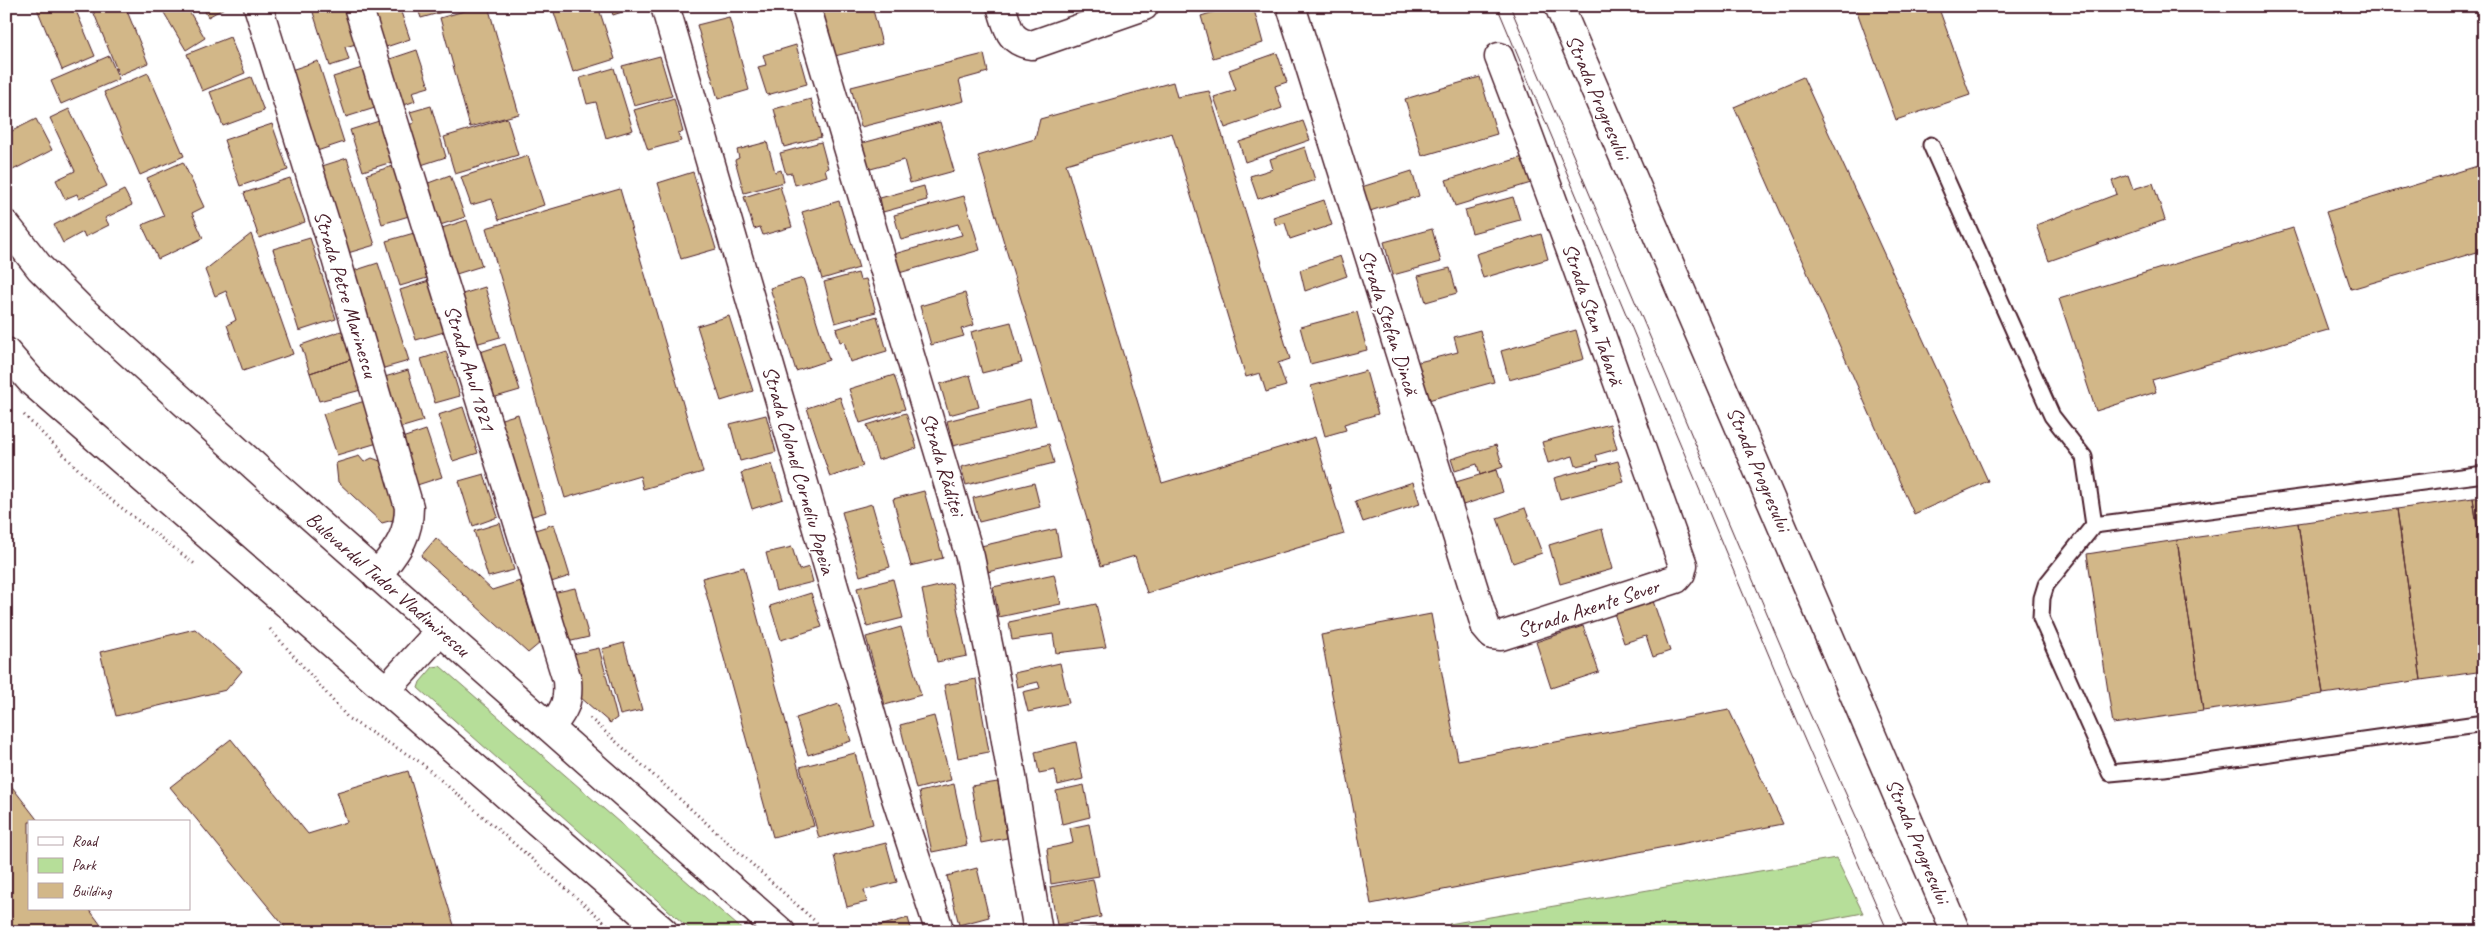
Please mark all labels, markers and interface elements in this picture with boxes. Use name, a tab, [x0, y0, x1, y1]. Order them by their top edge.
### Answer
street label: Strada Progresului	[1560, 31, 1637, 166]
street label: Strada Petre Marinescu	[308, 207, 384, 382]
street label: Strada Stan Tabară	[1557, 240, 1630, 390]
street label: Strada Ștefan Dincă	[1353, 246, 1425, 400]
street label: Strada Anul 1821	[439, 302, 502, 435]
street label: Strada Colonel Corneliu Popeia	[757, 363, 842, 579]
street label: Strada Progresului	[1721, 403, 1798, 538]
street label: Strada Rădiței	[915, 409, 972, 522]
street label: Bulevardul Tudor Vladimirescu	[301, 506, 476, 663]
street label: Strada Axente Sever	[1514, 572, 1664, 643]
street label: Strada Progresului	[1880, 775, 1957, 910]
legend	[28, 820, 190, 910]
text: Road	[72, 832, 99, 851]
text: Park	[72, 856, 97, 875]
text: Building	[72, 882, 112, 901]

